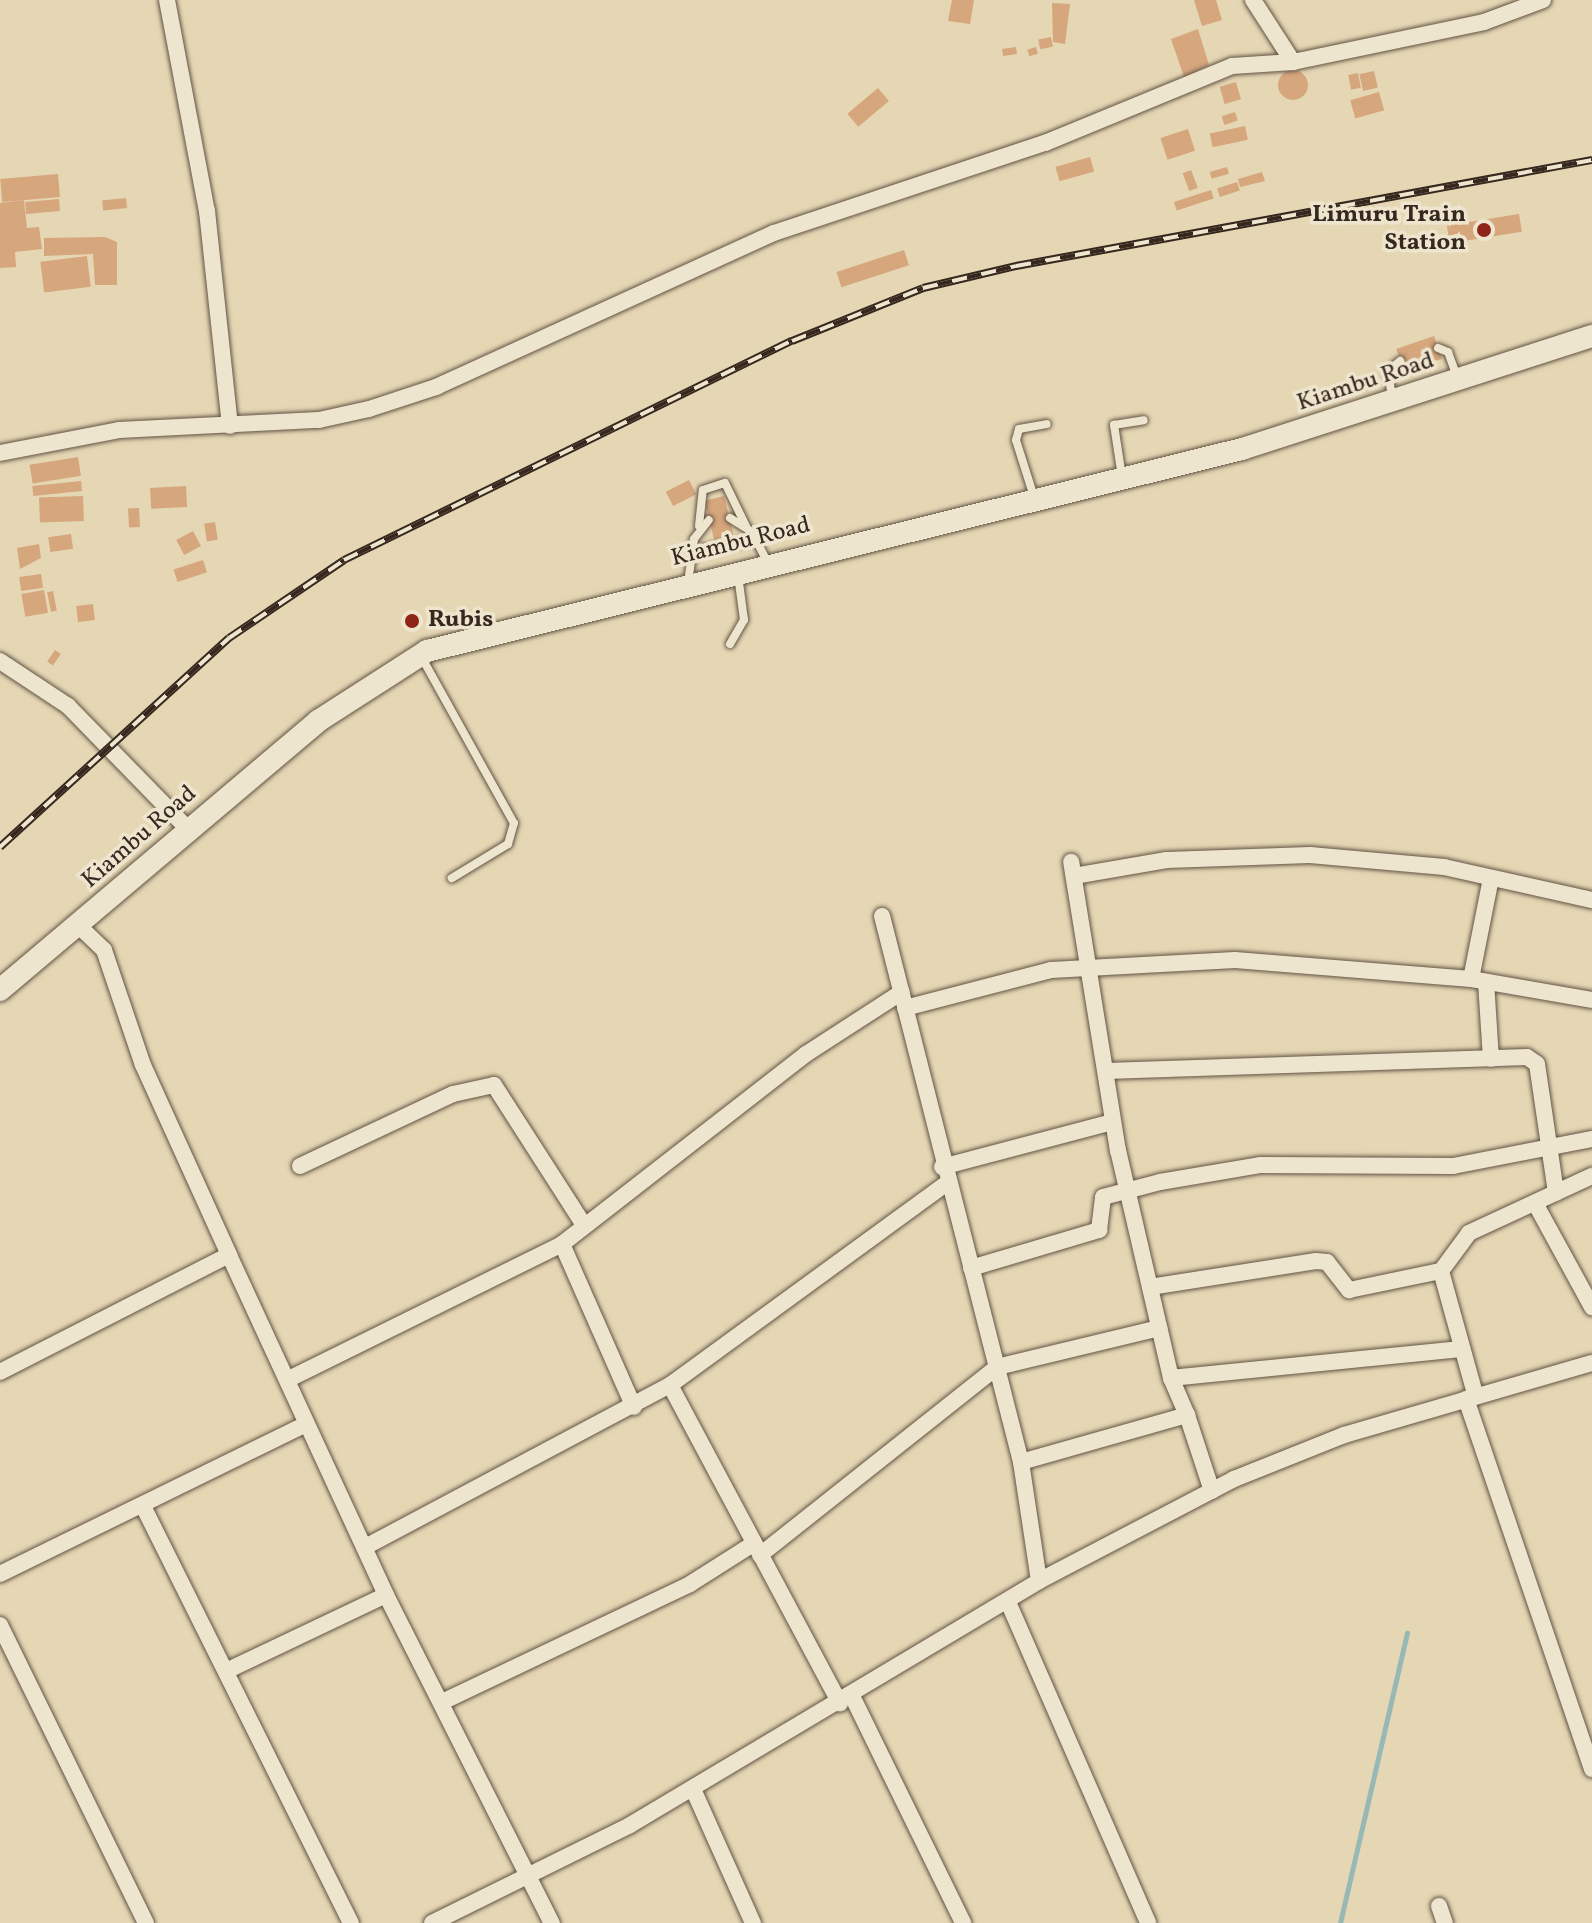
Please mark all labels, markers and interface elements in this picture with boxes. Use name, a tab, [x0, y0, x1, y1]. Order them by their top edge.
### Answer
place label: Limuru Train Station	[1312, 202, 1466, 258]
marker: Limuru Train Station	[1473, 219, 1495, 241]
street label: Kiambu Road	[1294, 347, 1438, 419]
street label: Kiambu Road	[668, 512, 814, 574]
place label: Rubis	[428, 607, 493, 635]
marker: Rubis	[403, 612, 421, 630]
street label: Kiambu Road	[77, 780, 203, 896]

